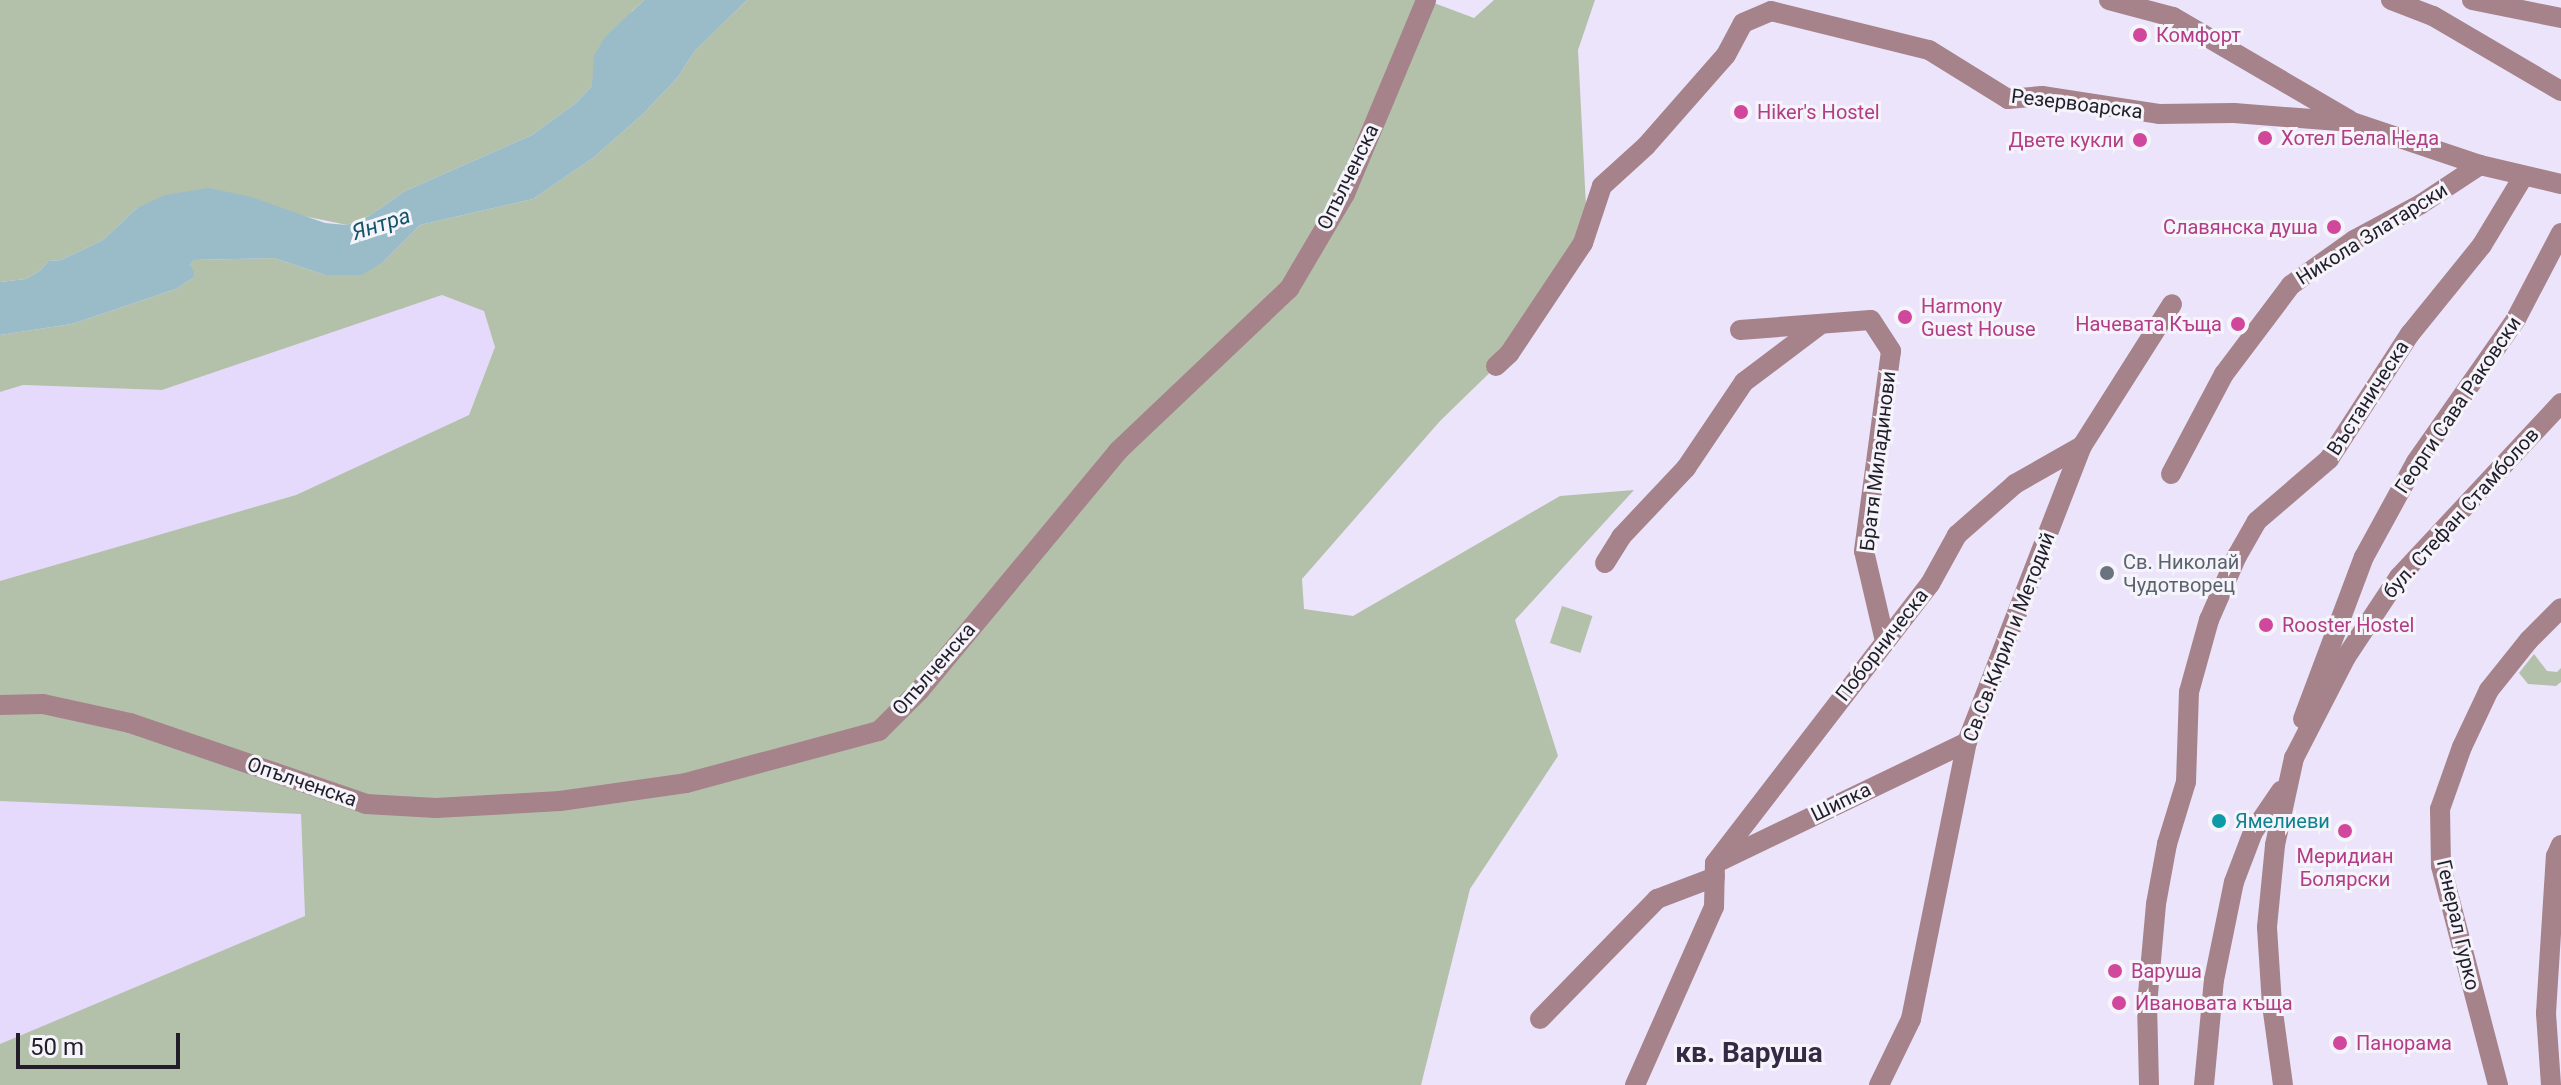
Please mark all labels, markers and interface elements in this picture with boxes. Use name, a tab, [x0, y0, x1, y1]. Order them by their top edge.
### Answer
place label: Комфорт	[2156, 23, 2241, 47]
marker: Комфорт	[2131, 26, 2149, 44]
street label: Резервоарска	[2010, 84, 2144, 124]
place label: Hiker's Hostel	[1757, 100, 1880, 124]
marker: Hiker's Hostel	[1732, 103, 1750, 121]
street label: Опълченска	[1312, 120, 1384, 234]
place label: Xотел Бела Неда	[2281, 126, 2439, 150]
place label: Двете кукли	[2008, 128, 2124, 152]
marker: Xотел Бела Неда	[2256, 129, 2274, 147]
marker: Двете кукли	[2131, 131, 2149, 149]
street label: Никола Златарски	[2292, 178, 2452, 290]
water label: Янтра	[349, 202, 413, 246]
place label: Славянска душа	[2163, 215, 2318, 239]
marker: Славянска душа	[2325, 218, 2343, 236]
place label: Harmony Guest House	[1921, 294, 2036, 341]
marker: Harmony Guest House	[1896, 308, 1914, 326]
place label: Начевата Къща	[2075, 312, 2222, 336]
street label: Георги Сава Раковски	[2390, 312, 2526, 498]
marker: Начевата Къща	[2229, 315, 2247, 333]
street label: Въстаническа	[2322, 336, 2414, 460]
street label: Братя Миладинови	[1855, 370, 1901, 552]
street label: бул. Стефан Стамболов	[2378, 423, 2544, 603]
street label: Св.Св.Кирил и Методий	[1958, 529, 2060, 745]
place label: Св. Николай Чудотворец	[2123, 550, 2239, 597]
marker: Св. Николай Чудотворец	[2098, 564, 2116, 582]
street label: Поборническа	[1831, 584, 1933, 706]
place label: Rooster Hostel	[2282, 613, 2414, 637]
marker: Rooster Hostel	[2257, 616, 2275, 634]
street label: Опълченска	[887, 618, 981, 720]
street label: Опълченска	[244, 752, 360, 812]
street label: Шипка	[1807, 777, 1875, 827]
place label: Ямелиеви	[2235, 809, 2330, 833]
marker: Ямелиеви	[2210, 812, 2228, 830]
marker: Меридиан Болярски	[2336, 822, 2354, 840]
place label: Меридиан Болярски	[2297, 844, 2393, 891]
street label: Генерал Гурко	[2431, 857, 2485, 993]
place label: Варуша	[2131, 959, 2202, 983]
marker: Варуша	[2106, 962, 2124, 980]
place label: Ивановата къща	[2135, 991, 2293, 1015]
marker: Ивановата къща	[2110, 994, 2128, 1012]
scale bar	[20, 1017, 184, 1067]
place label: Панорама	[2356, 1031, 2452, 1055]
text: 50 m	[30, 1033, 84, 1061]
marker: Панорама	[2331, 1034, 2349, 1052]
district label: кв. Варуша	[1675, 1036, 1823, 1070]

